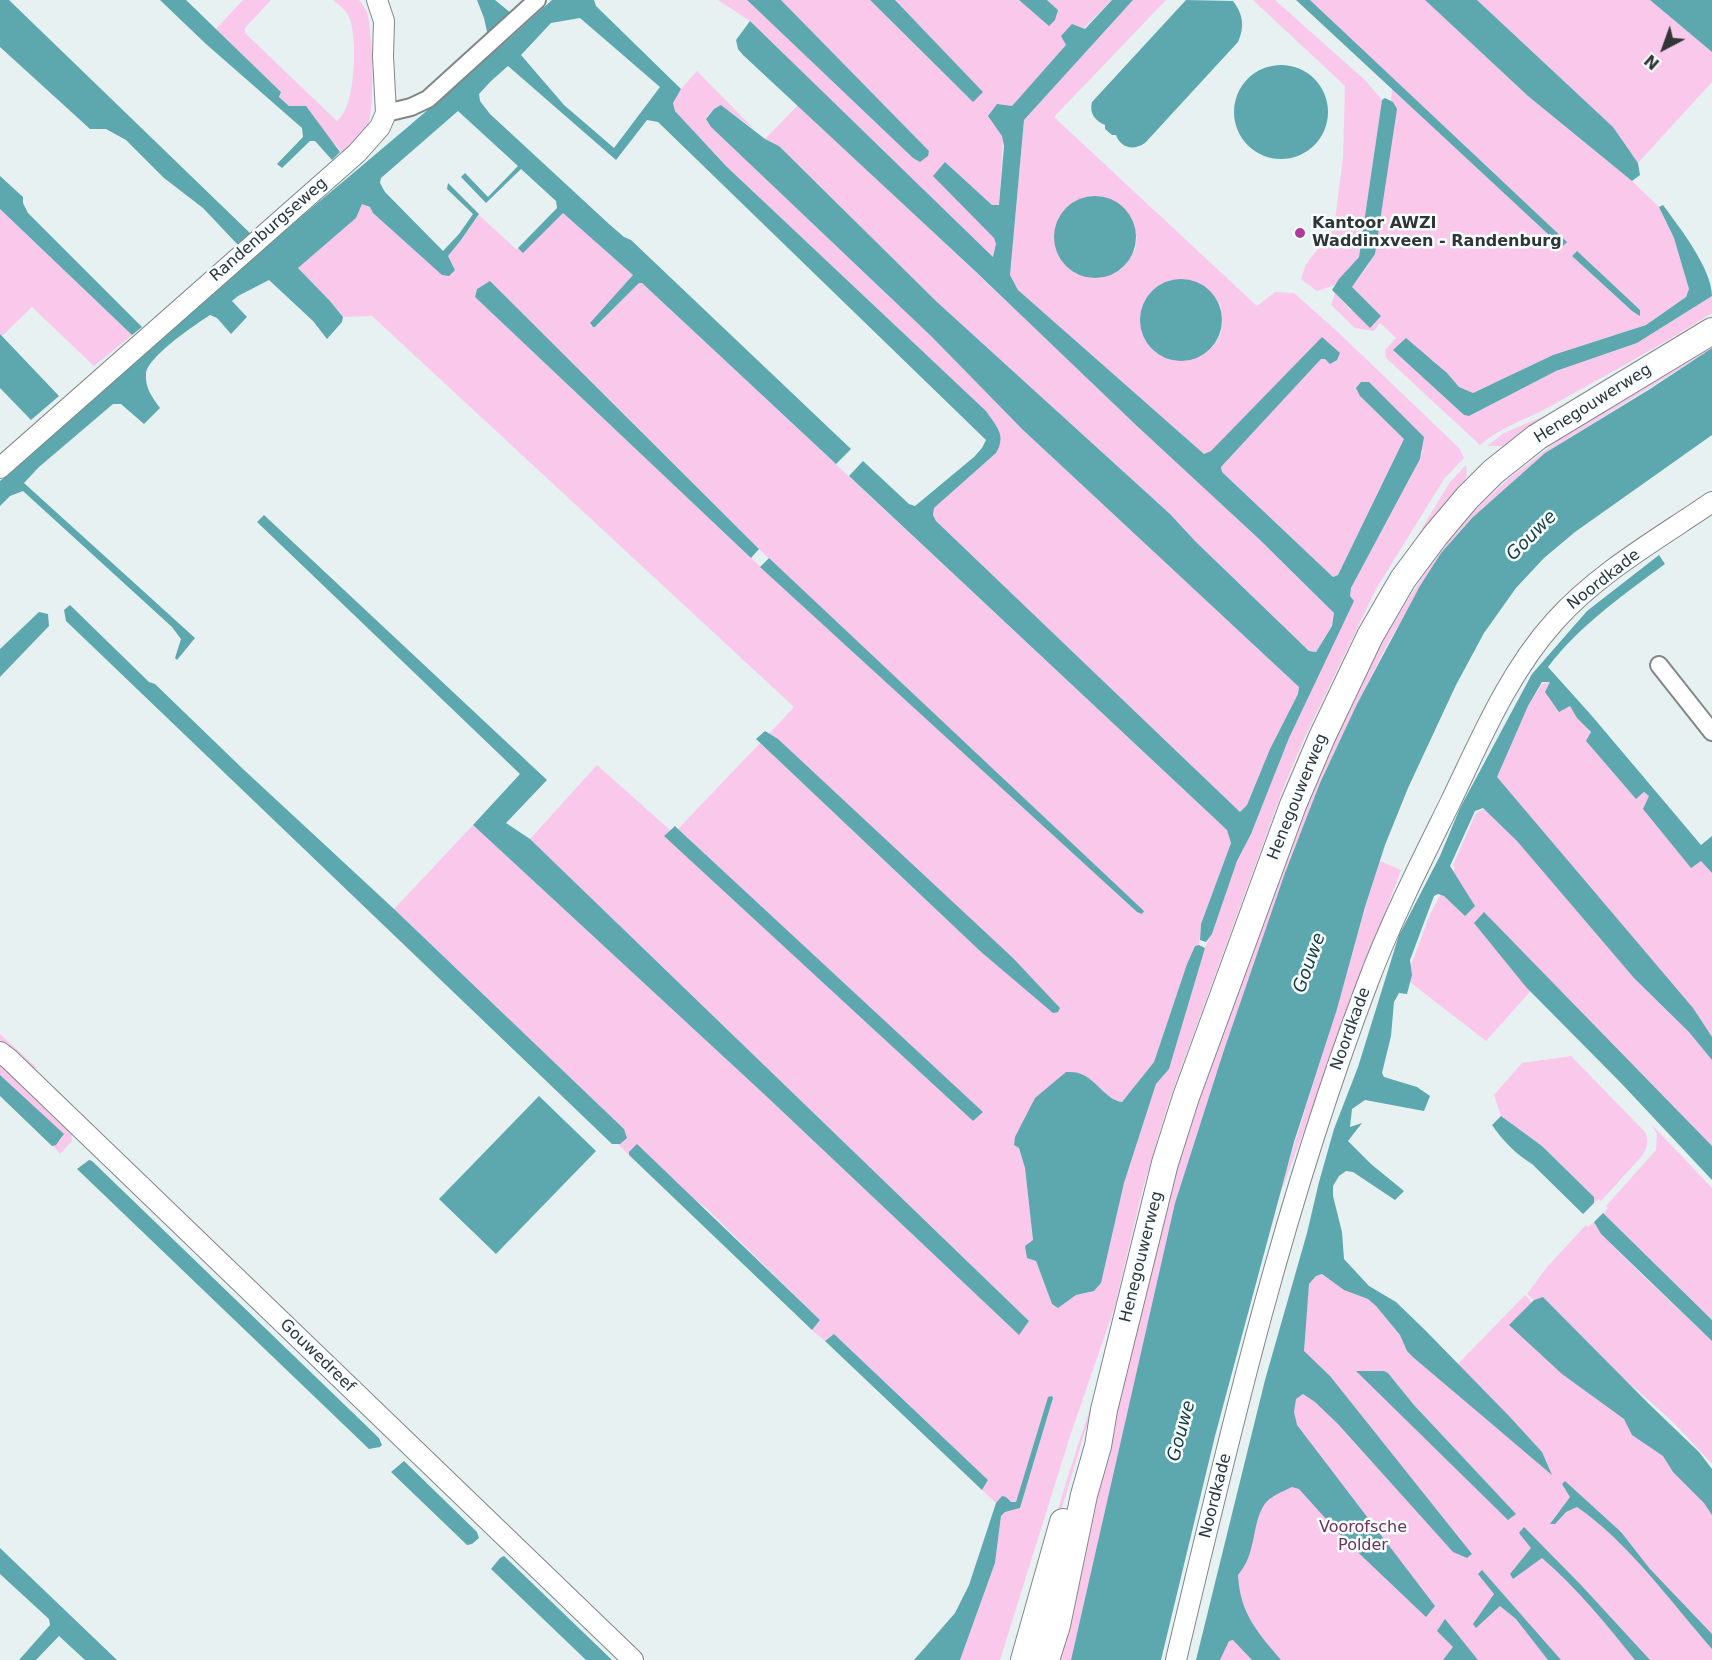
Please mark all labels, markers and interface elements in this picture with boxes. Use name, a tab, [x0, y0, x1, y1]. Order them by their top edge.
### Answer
north arrow	[1634, 18, 1694, 78]
text: N	[1641, 50, 1663, 74]
street label: Randenburgseweg	[207, 174, 331, 286]
place label: Kantoor AWZI Waddinxveen - Randenburg	[1312, 214, 1562, 252]
marker: Kantoor AWZI Waddinxveen - Randenburg	[1293, 226, 1307, 240]
street label: Henegouwerweg	[1531, 360, 1655, 448]
water label: Gouwe	[1502, 506, 1562, 566]
street label: Noordkade	[1564, 546, 1644, 614]
street label: Henegouwerweg	[1264, 731, 1332, 863]
water label: Gouwe	[1289, 930, 1331, 996]
street label: Noordkade	[1327, 985, 1375, 1073]
street label: Henegouwerweg	[1116, 1189, 1168, 1325]
street label: Gouwedreef	[275, 1315, 359, 1397]
water label: Gouwe	[1164, 1398, 1200, 1464]
street label: Noordkade	[1196, 1452, 1236, 1540]
park label: Voorofsche Polder	[1319, 1518, 1407, 1556]

